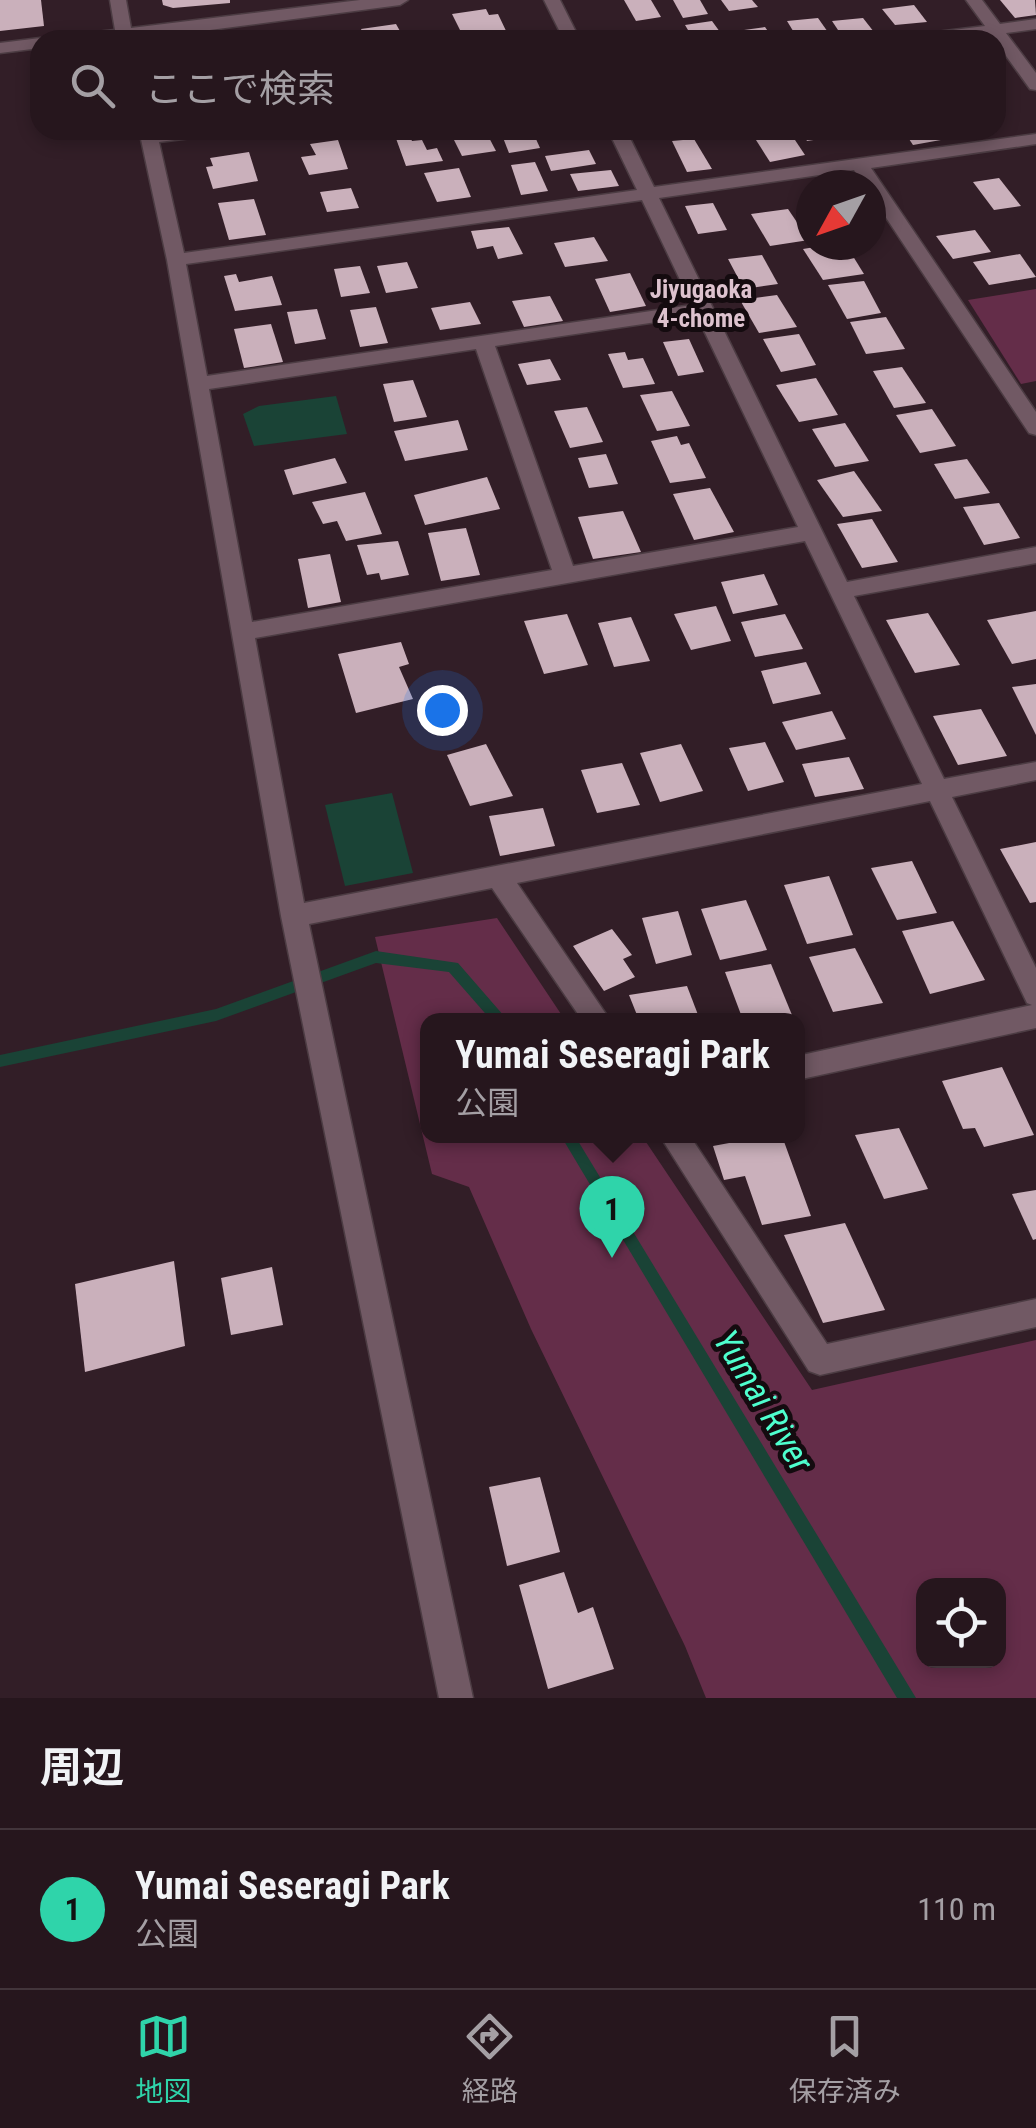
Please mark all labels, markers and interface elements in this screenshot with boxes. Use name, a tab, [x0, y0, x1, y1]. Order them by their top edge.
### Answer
search box	[30, 30, 1006, 140]
icon: search	[65, 58, 120, 113]
text: ここで検索	[145, 67, 335, 111]
north arrow	[796, 170, 886, 260]
district label: Jiyugaoka 4-chome	[650, 275, 752, 333]
your location	[417, 685, 468, 736]
popup	[420, 1013, 805, 1143]
text: Yumai Seseragi Park	[455, 1033, 770, 1077]
text: 公園	[455, 1084, 519, 1122]
pin: 1	[580, 1176, 644, 1258]
water label: Yumai River	[705, 1323, 821, 1480]
map controls	[916, 1578, 1006, 1668]
button: locate	[916, 1578, 1006, 1668]
text: 周辺	[40, 1743, 124, 1792]
text: Yumai Seseragi Park	[135, 1864, 450, 1908]
text: 1	[64, 1890, 81, 1928]
text: 110 m	[917, 1890, 996, 1928]
text: 公園	[135, 1915, 199, 1953]
tab: 地図	[135, 2009, 191, 2109]
tab: 経路	[462, 2009, 518, 2109]
tab: 保存済み	[789, 2009, 901, 2109]

